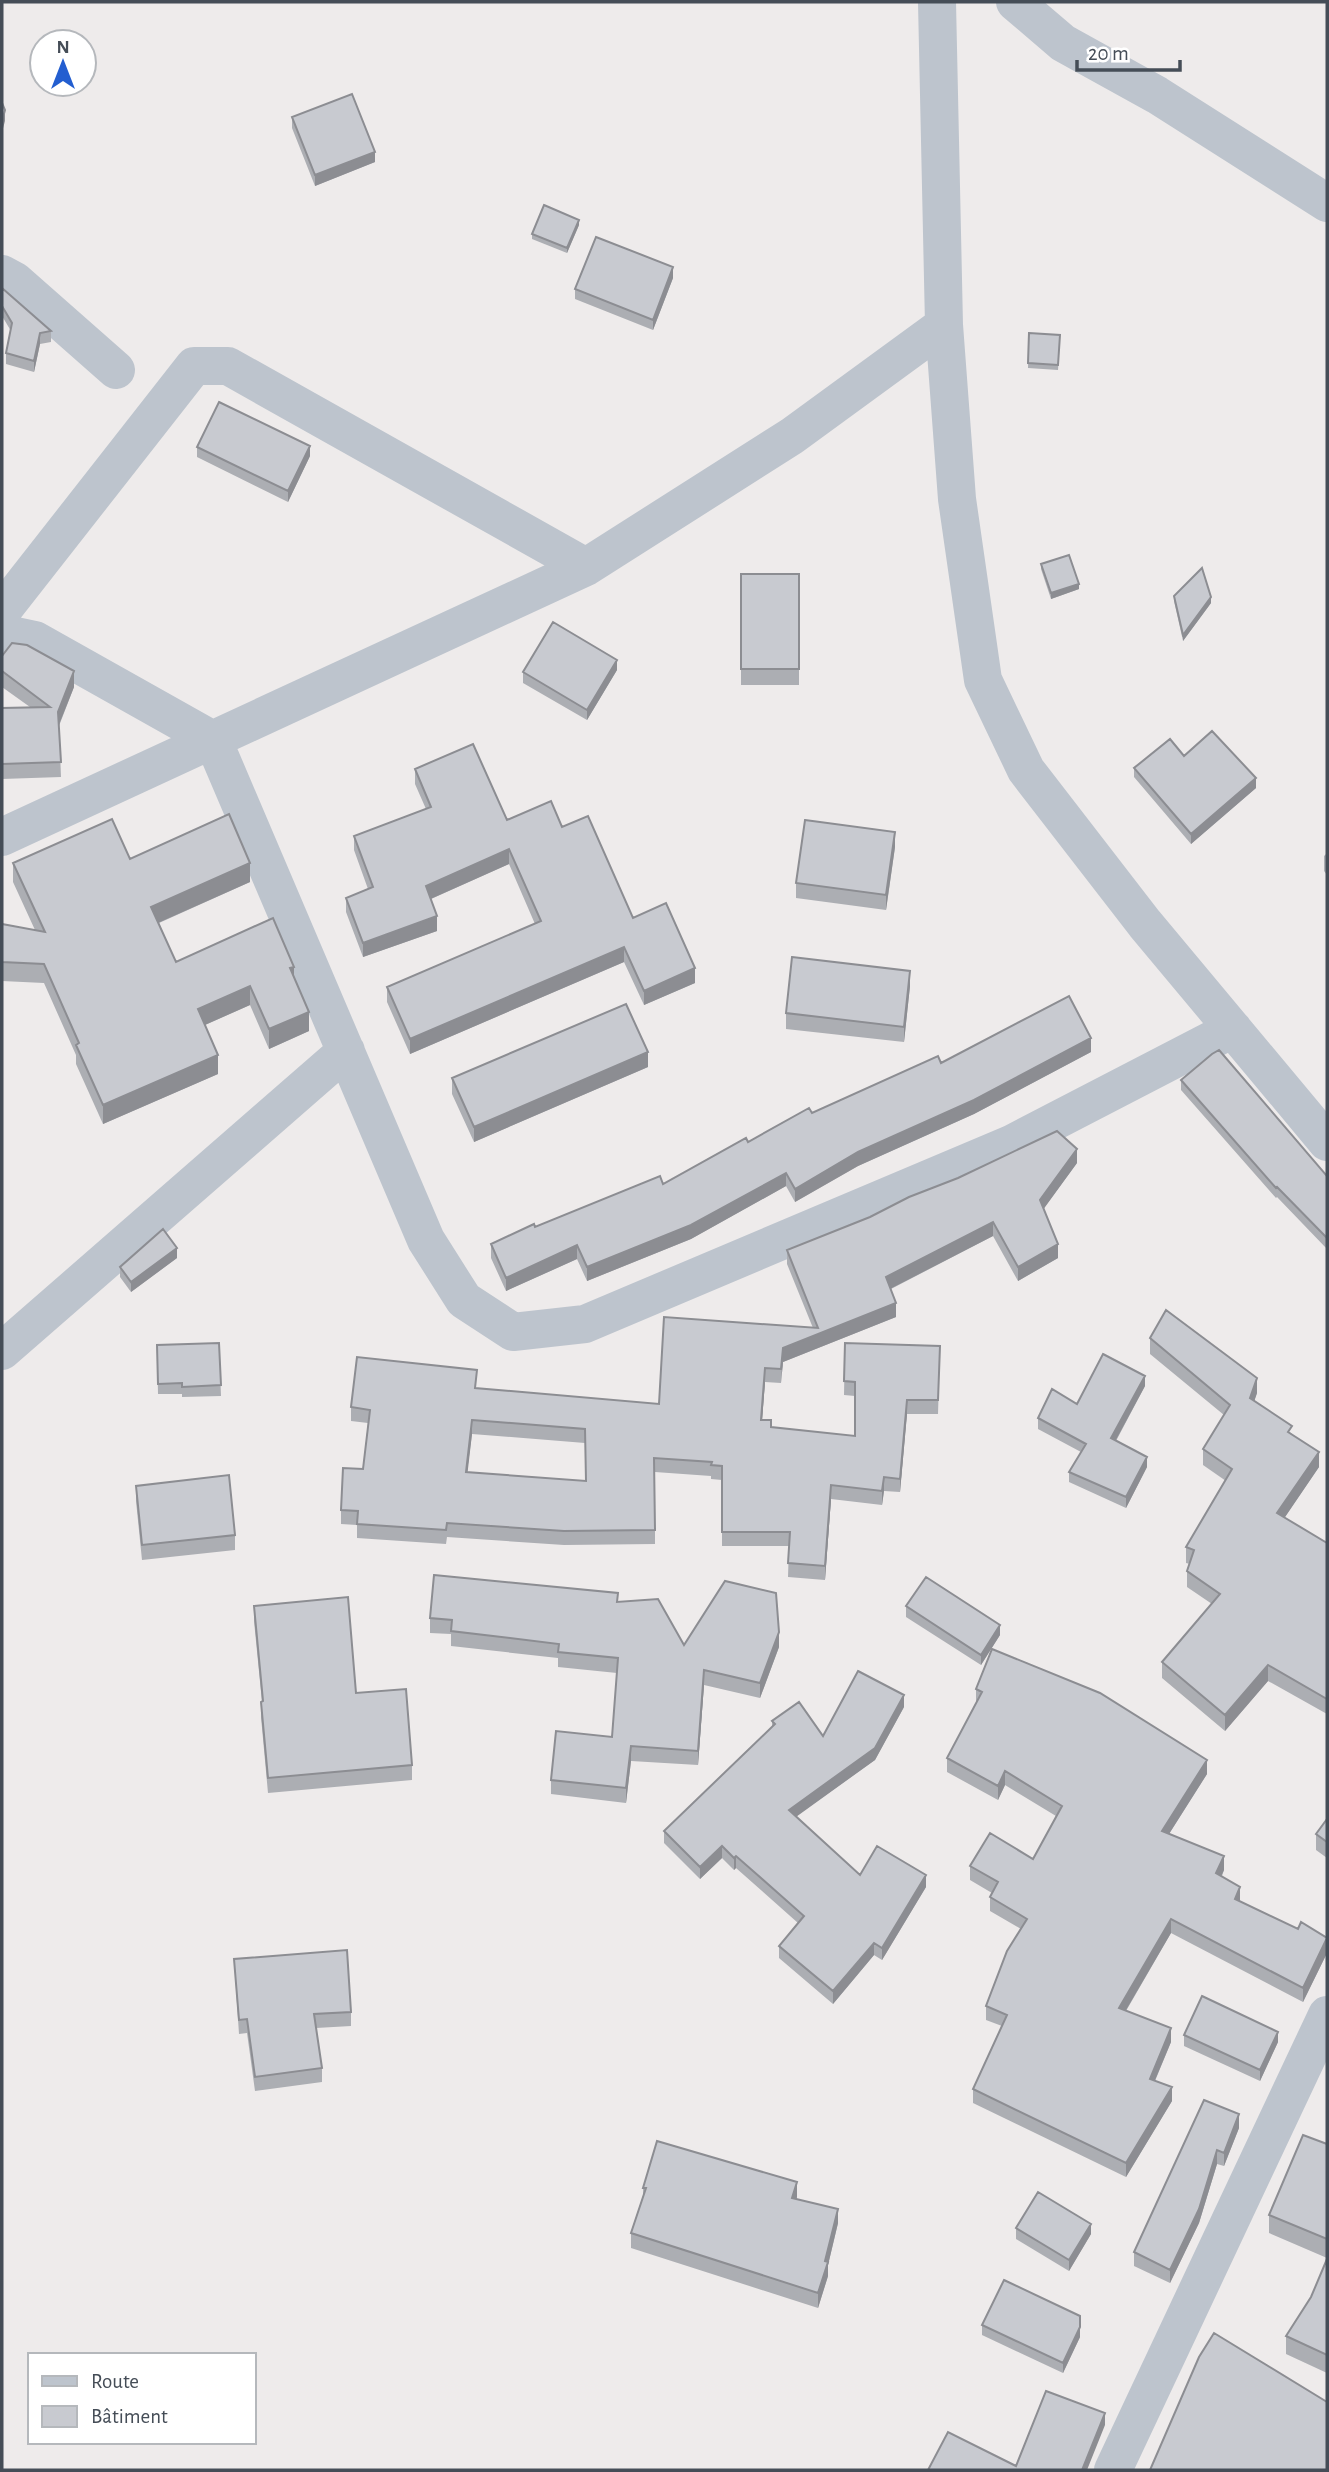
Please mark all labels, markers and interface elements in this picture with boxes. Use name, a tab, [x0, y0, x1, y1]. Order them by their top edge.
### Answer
north arrow	[28, 28, 98, 98]
scale bar	[1077, 28, 1180, 72]
text: N	[56, 38, 70, 57]
text: 20 m	[1088, 43, 1129, 64]
legend	[28, 2353, 256, 2444]
text: Route	[91, 2371, 139, 2392]
text: Bâtiment	[91, 2406, 168, 2427]

